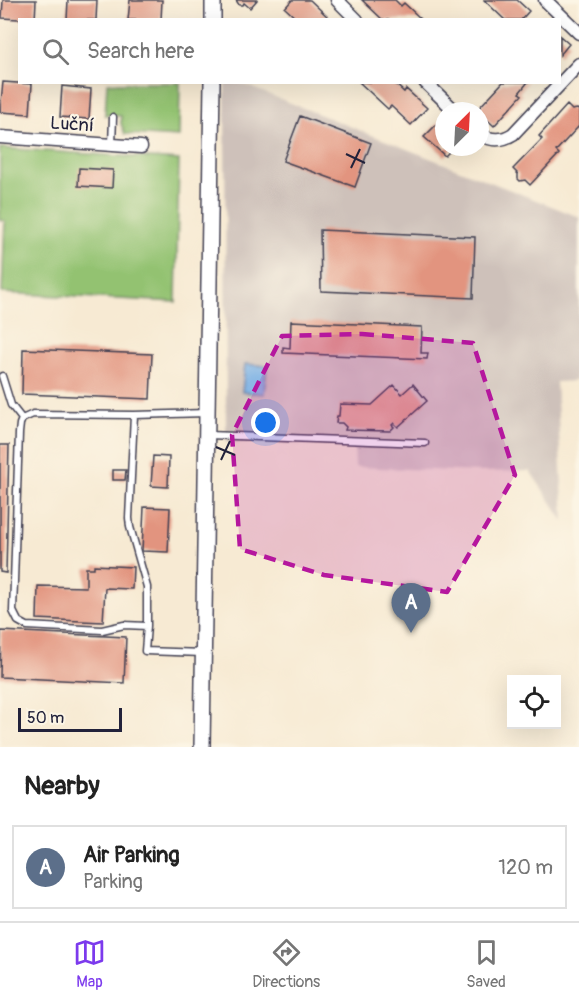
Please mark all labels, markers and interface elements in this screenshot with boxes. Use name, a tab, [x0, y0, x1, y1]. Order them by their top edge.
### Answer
search box	[18, 18, 561, 84]
icon: search	[39, 35, 72, 68]
text: Search here	[87, 37, 194, 65]
north arrow	[435, 102, 489, 156]
street label: Luční	[49, 112, 95, 137]
your location	[251, 408, 280, 437]
pin: A	[392, 584, 430, 633]
map controls	[507, 675, 561, 729]
button: locate	[507, 675, 561, 729]
scale bar	[18, 705, 122, 732]
text: 50 m	[27, 708, 64, 728]
text: Nearby	[24, 770, 100, 802]
text: Air Parking	[83, 841, 180, 869]
text: A	[39, 855, 52, 880]
text: 120 m	[498, 855, 553, 880]
text: Parking	[83, 869, 143, 894]
tab: Map	[73, 936, 106, 992]
tab: Directions	[252, 936, 320, 992]
tab: Saved	[466, 936, 506, 992]

